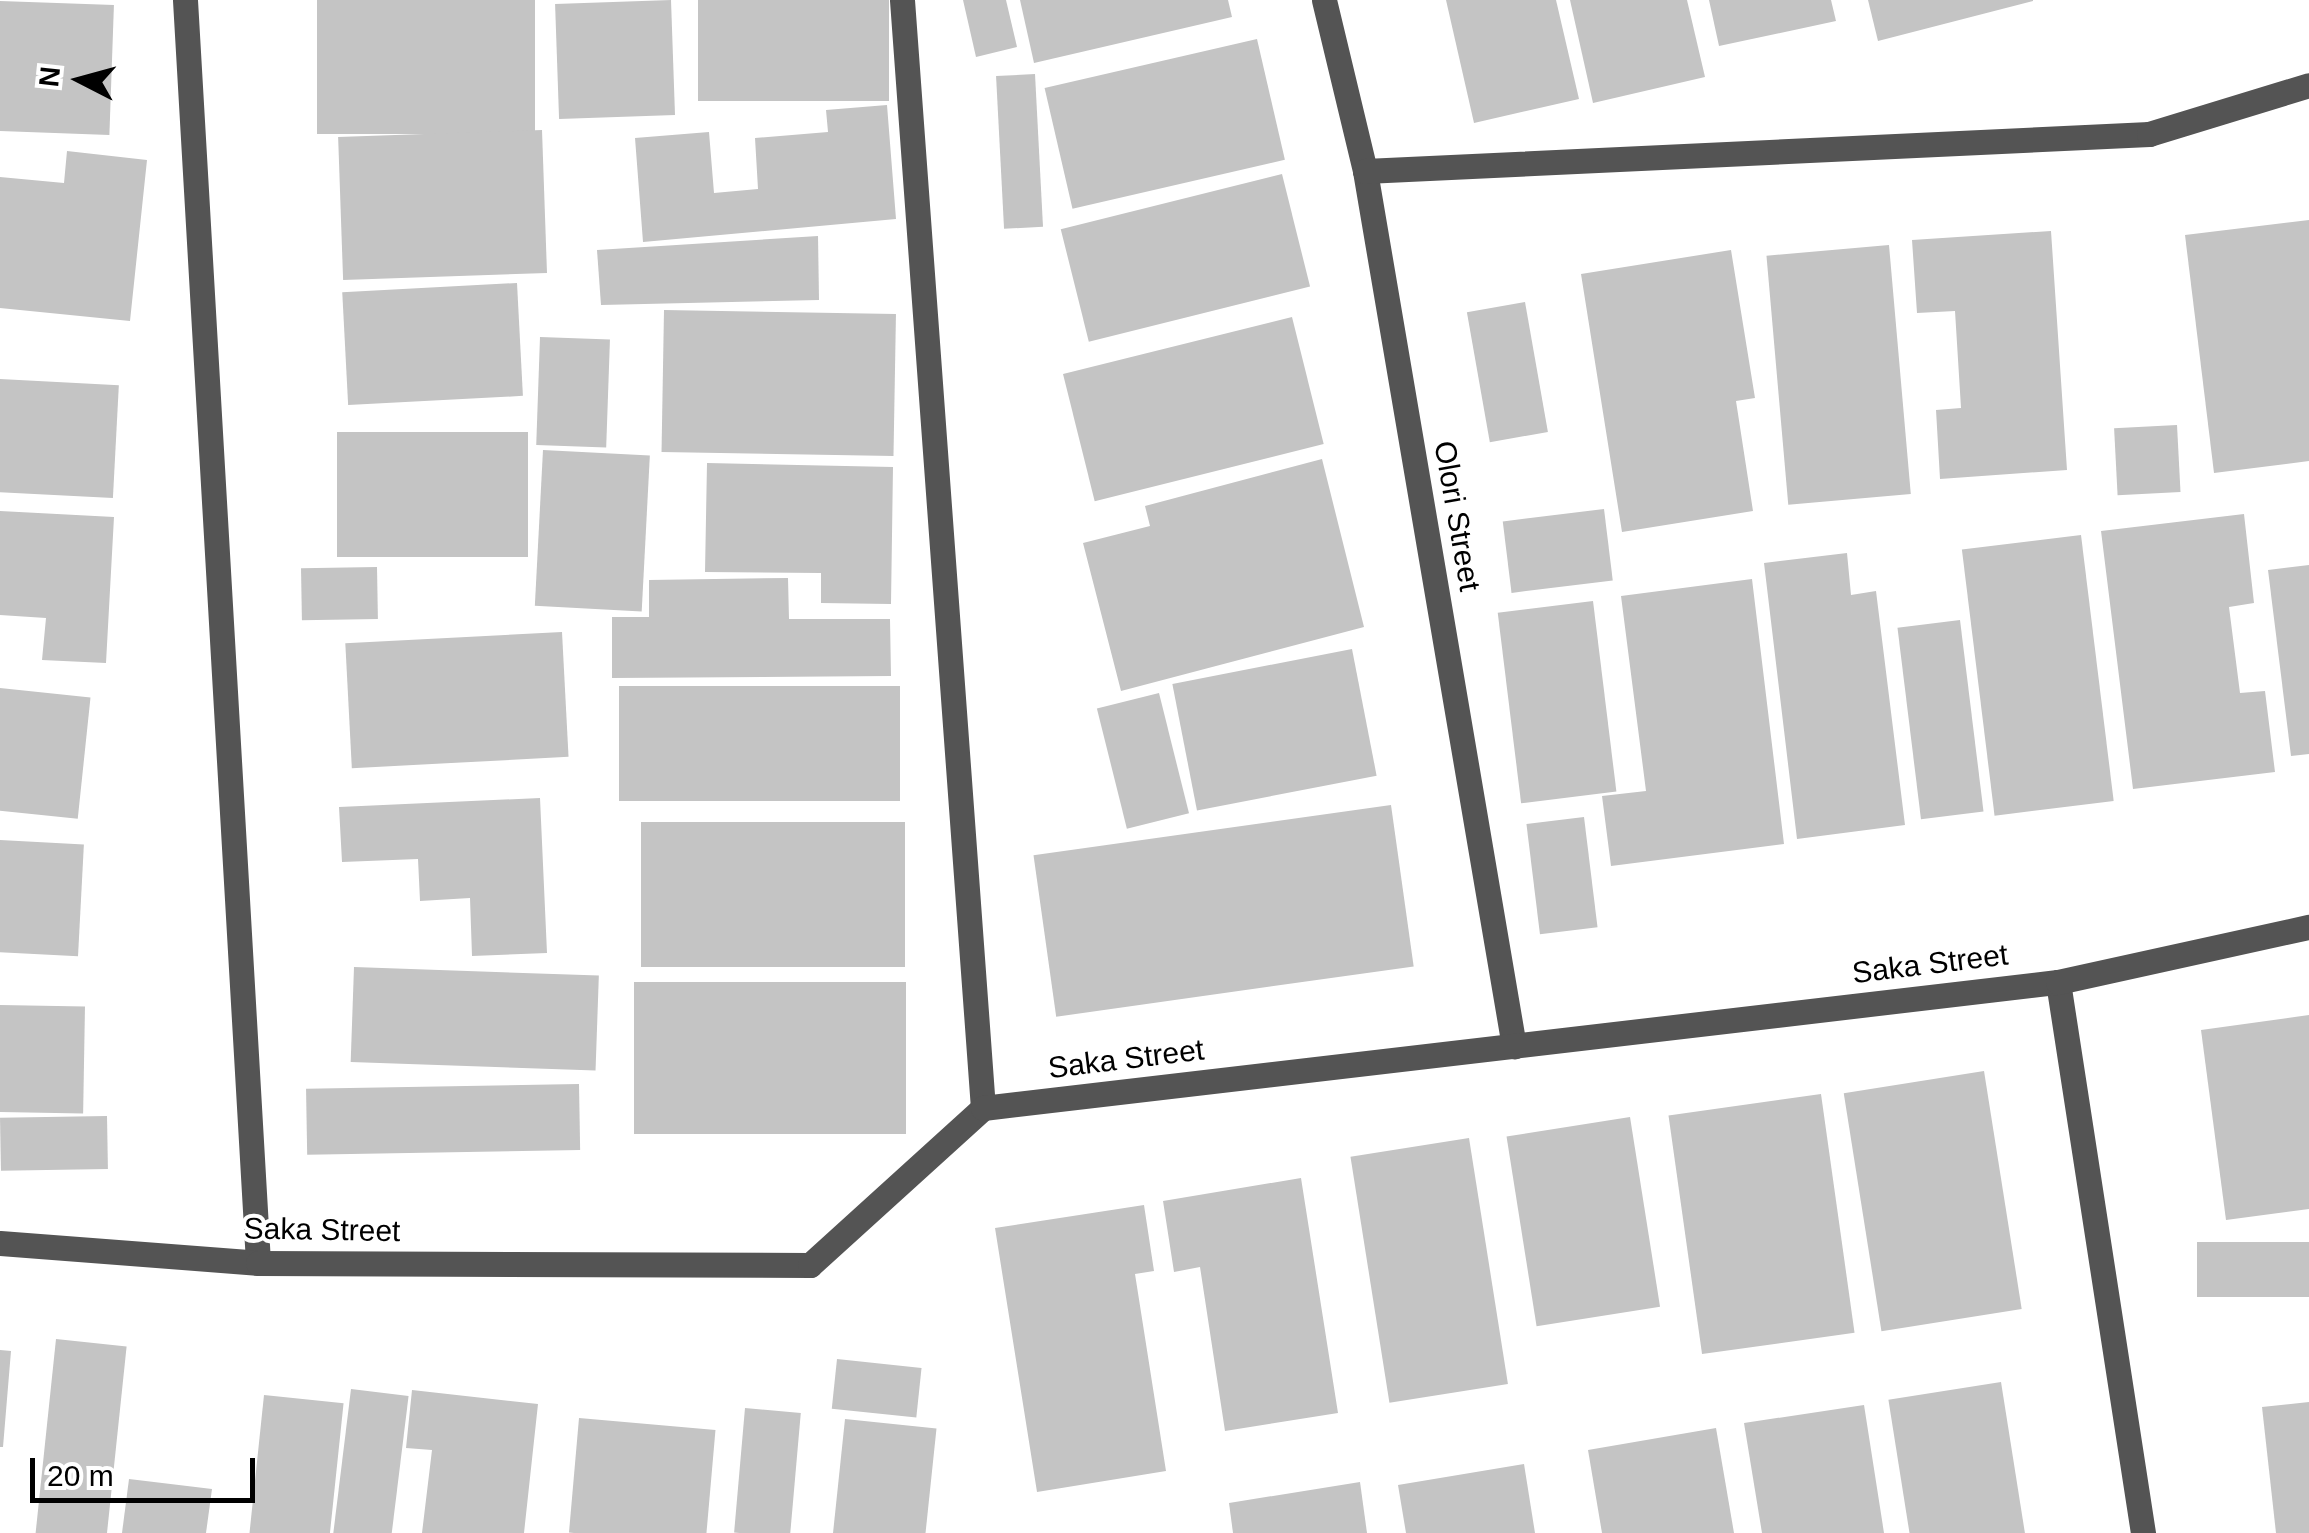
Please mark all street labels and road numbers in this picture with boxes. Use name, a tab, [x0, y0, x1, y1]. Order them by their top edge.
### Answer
street label: Olori Street	[1426, 438, 1488, 594]
street label: Saka Street	[1850, 937, 2010, 991]
street label: Saka Street	[1046, 1032, 1206, 1086]
street label: Saka Street	[243, 1211, 401, 1249]

